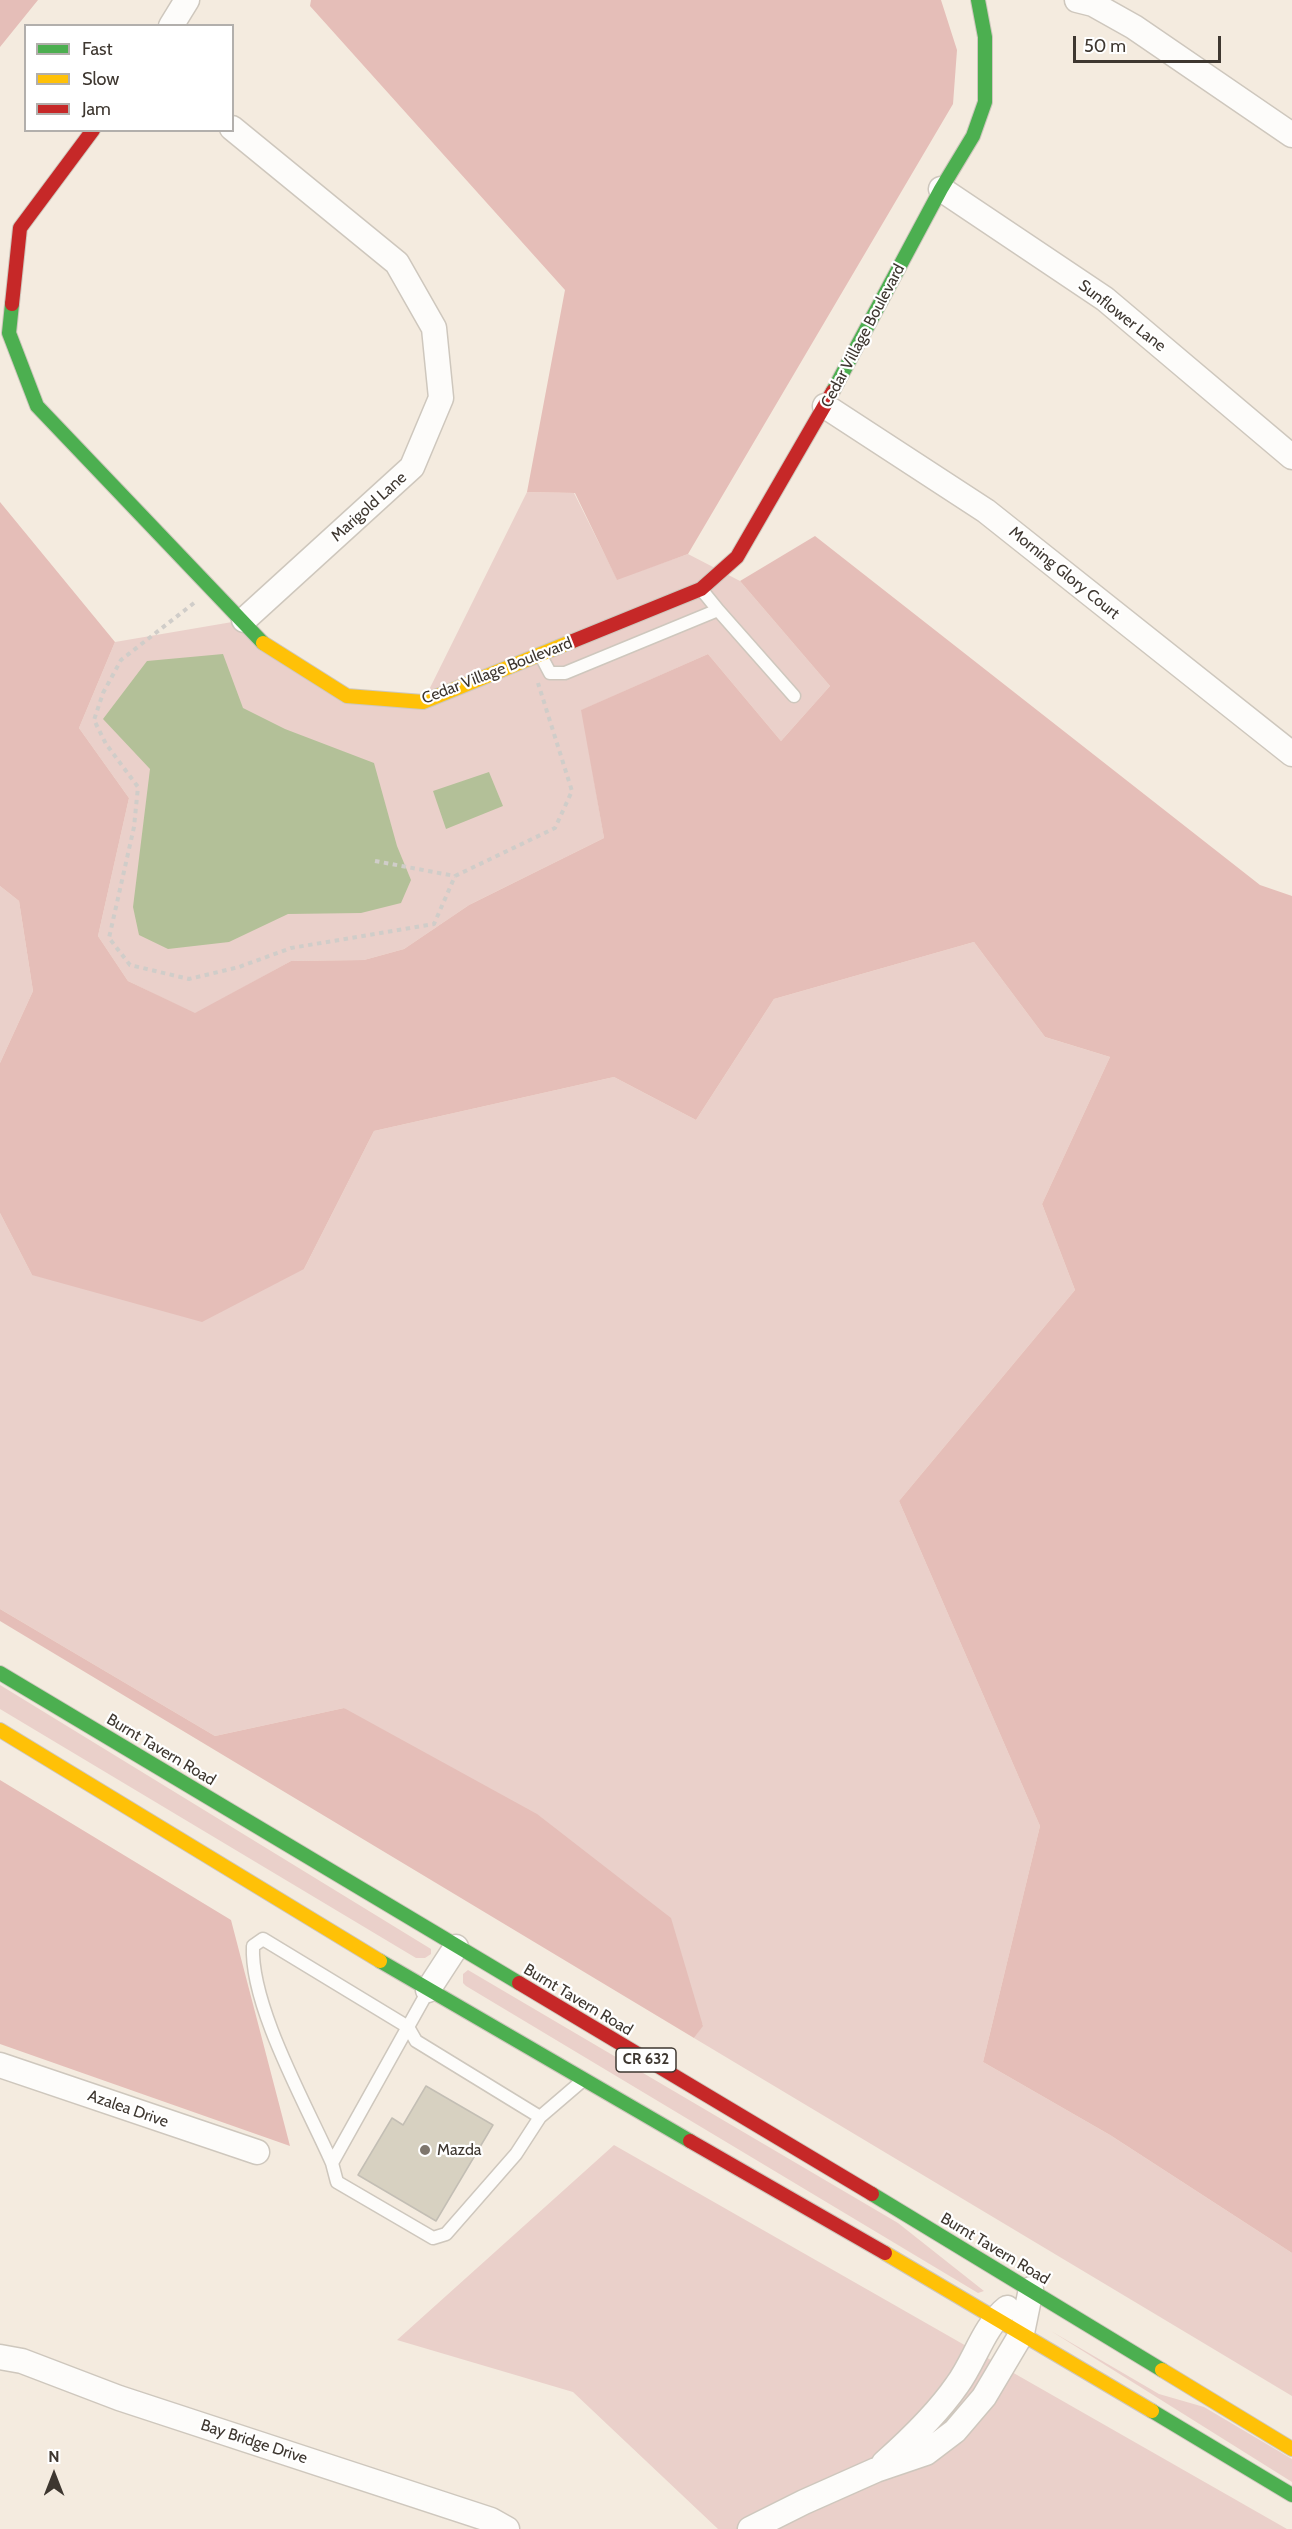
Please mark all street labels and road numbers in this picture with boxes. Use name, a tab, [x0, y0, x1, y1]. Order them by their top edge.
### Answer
street label: Cedar Village Boulevard	[817, 261, 909, 411]
street label: Sunflower Lane	[1075, 276, 1169, 356]
street label: Marigold Lane	[327, 468, 411, 546]
street label: Morning Glory Court	[1005, 523, 1123, 623]
street label: Cedar Village Boulevard	[419, 633, 575, 709]
street label: Burnt Tavern Road	[103, 1710, 219, 1790]
street label: Burnt Tavern Road	[520, 1960, 636, 2040]
road number: CR 632	[616, 2048, 676, 2072]
street label: Azalea Drive	[85, 2086, 171, 2132]
street label: Burnt Tavern Road	[937, 2209, 1053, 2289]
street label: Bay Bridge Drive	[198, 2416, 310, 2468]

